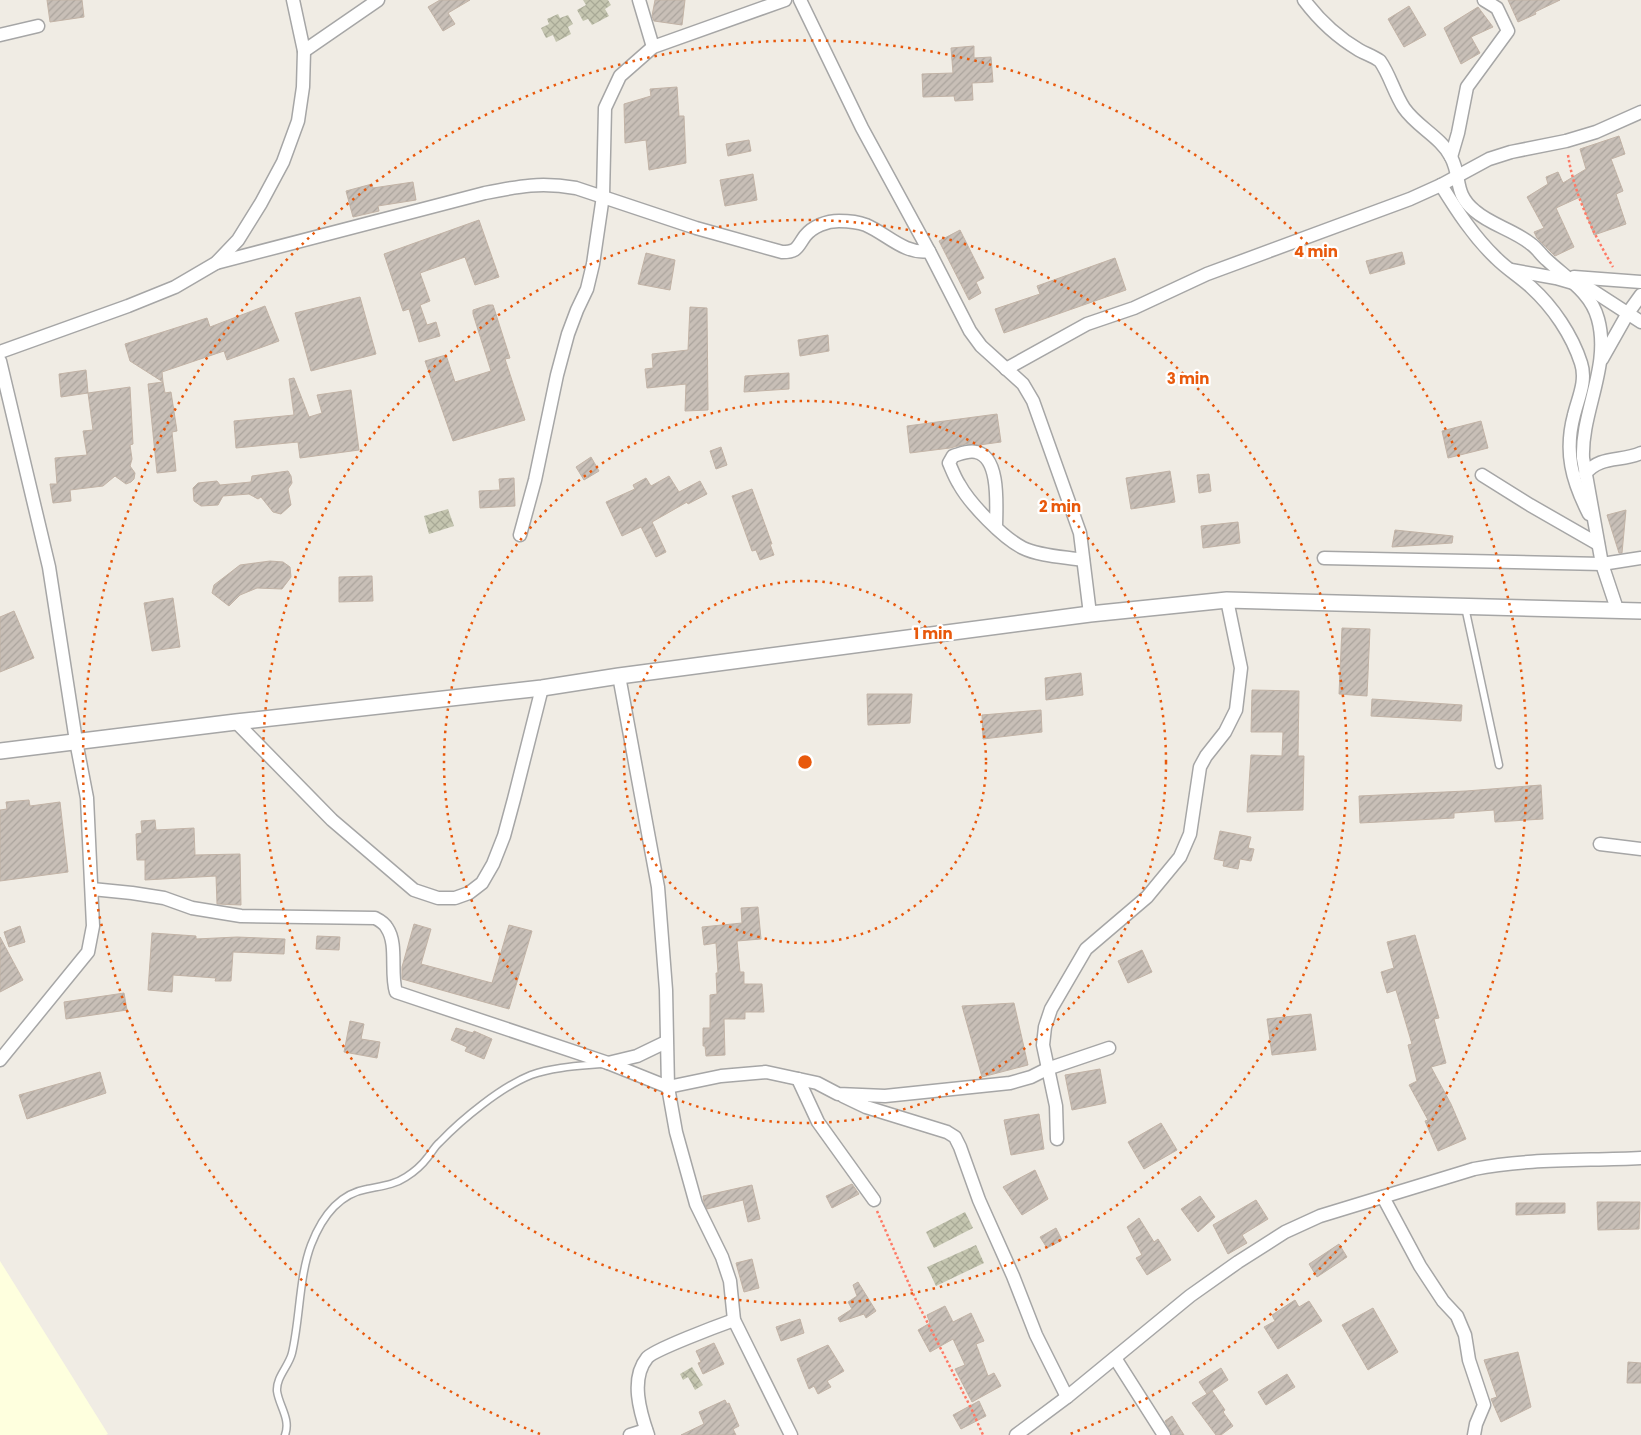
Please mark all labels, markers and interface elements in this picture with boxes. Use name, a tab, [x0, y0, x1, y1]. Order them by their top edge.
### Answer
text: 4 min	[1294, 241, 1338, 262]
text: 3 min	[1167, 368, 1209, 389]
text: 2 min	[1039, 496, 1081, 517]
text: 1 min	[913, 623, 953, 644]
centre of rings	[796, 753, 814, 771]

